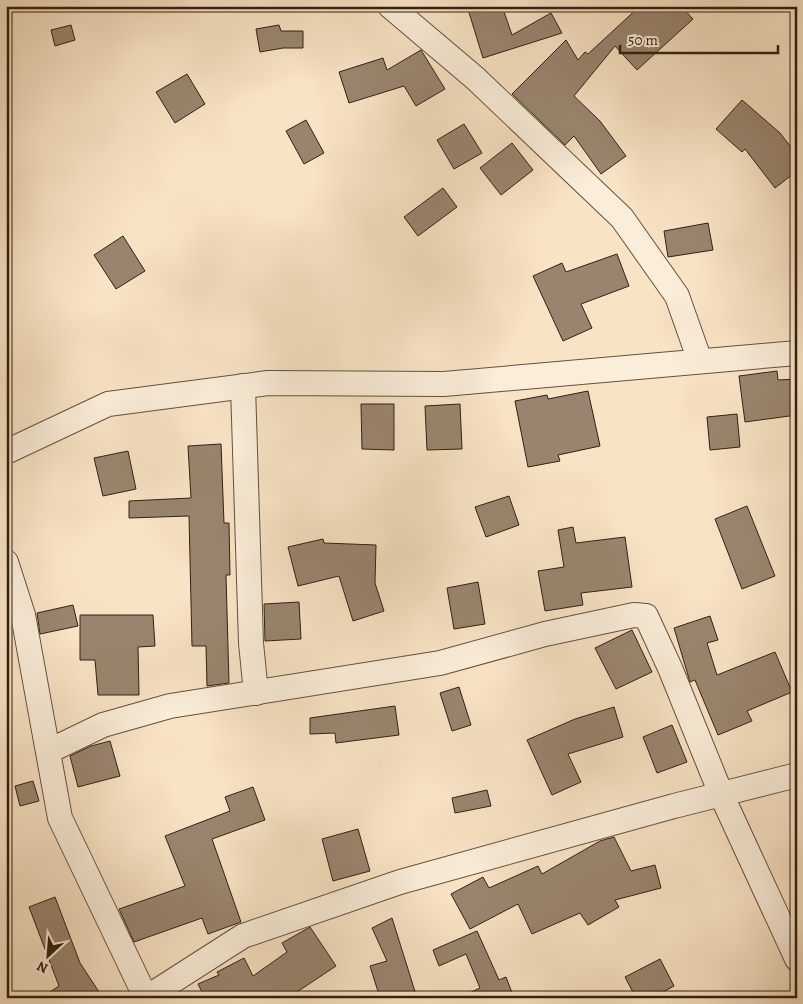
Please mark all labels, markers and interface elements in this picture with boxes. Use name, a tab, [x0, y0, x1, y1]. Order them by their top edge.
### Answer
scale bar	[620, 22, 778, 54]
text: 50 m	[628, 30, 658, 50]
north arrow	[22, 932, 72, 982]
text: N	[34, 956, 51, 978]

